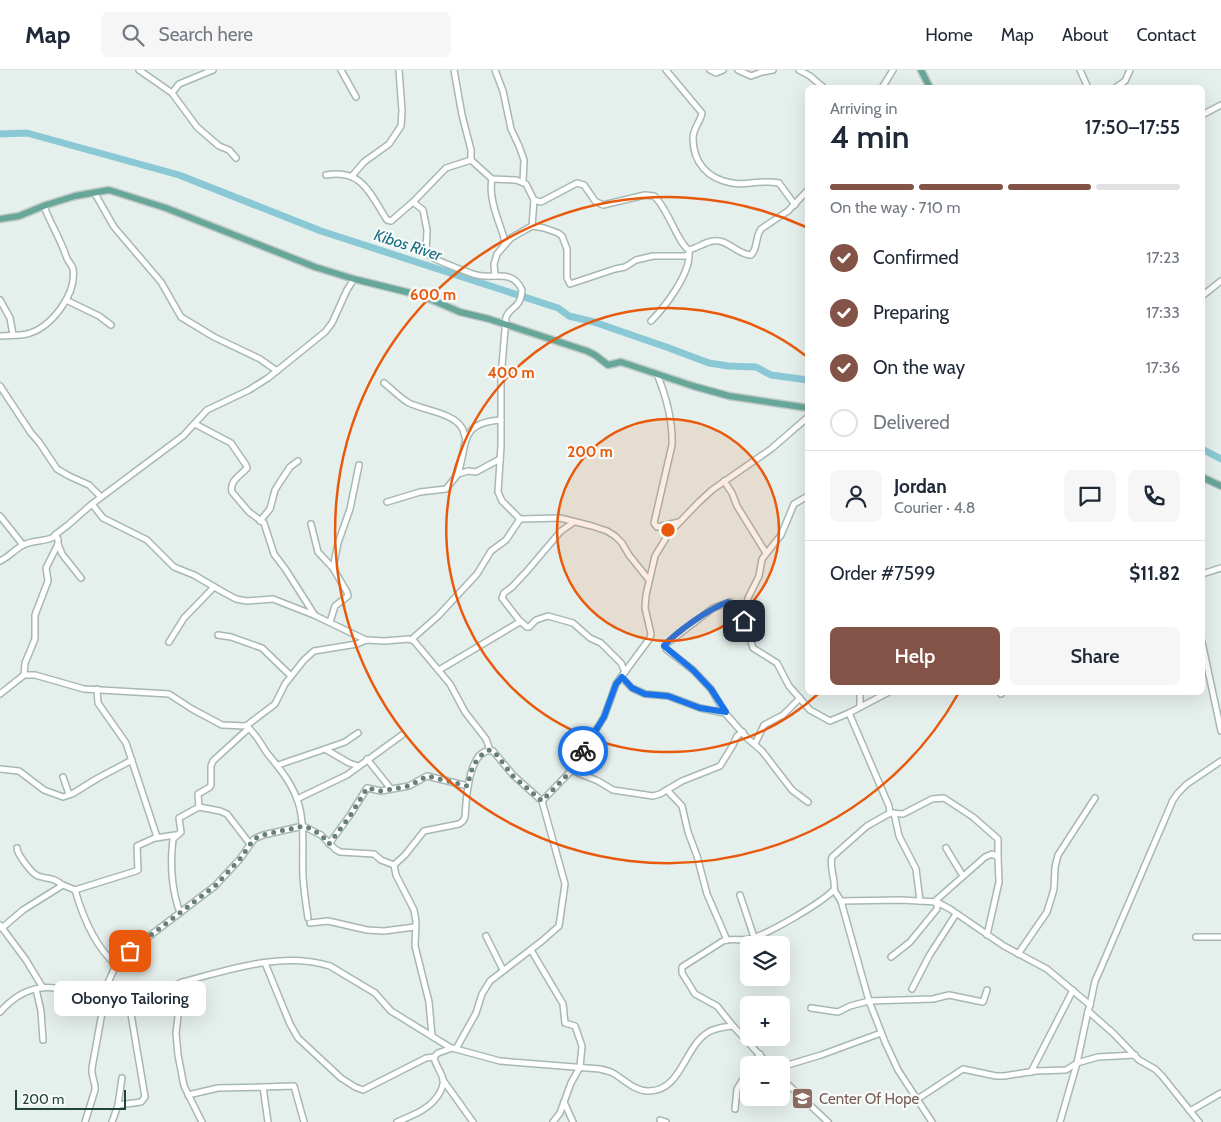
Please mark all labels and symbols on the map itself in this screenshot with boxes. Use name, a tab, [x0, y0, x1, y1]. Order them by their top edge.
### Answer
water label: Kibos River	[372, 225, 445, 265]
text: 600 m	[410, 286, 456, 304]
text: 400 m	[488, 364, 534, 382]
text: 200 m	[567, 443, 613, 461]
centre of rings	[659, 521, 677, 539]
pin	[723, 600, 765, 642]
courier	[558, 726, 608, 776]
pin	[109, 930, 151, 972]
callout: Obonyo Tailoring	[54, 981, 206, 1016]
scale bar	[15, 1087, 126, 1110]
school or university icon: Center Of Hope	[791, 1087, 815, 1111]
place label: Center Of Hope	[819, 1090, 920, 1108]

